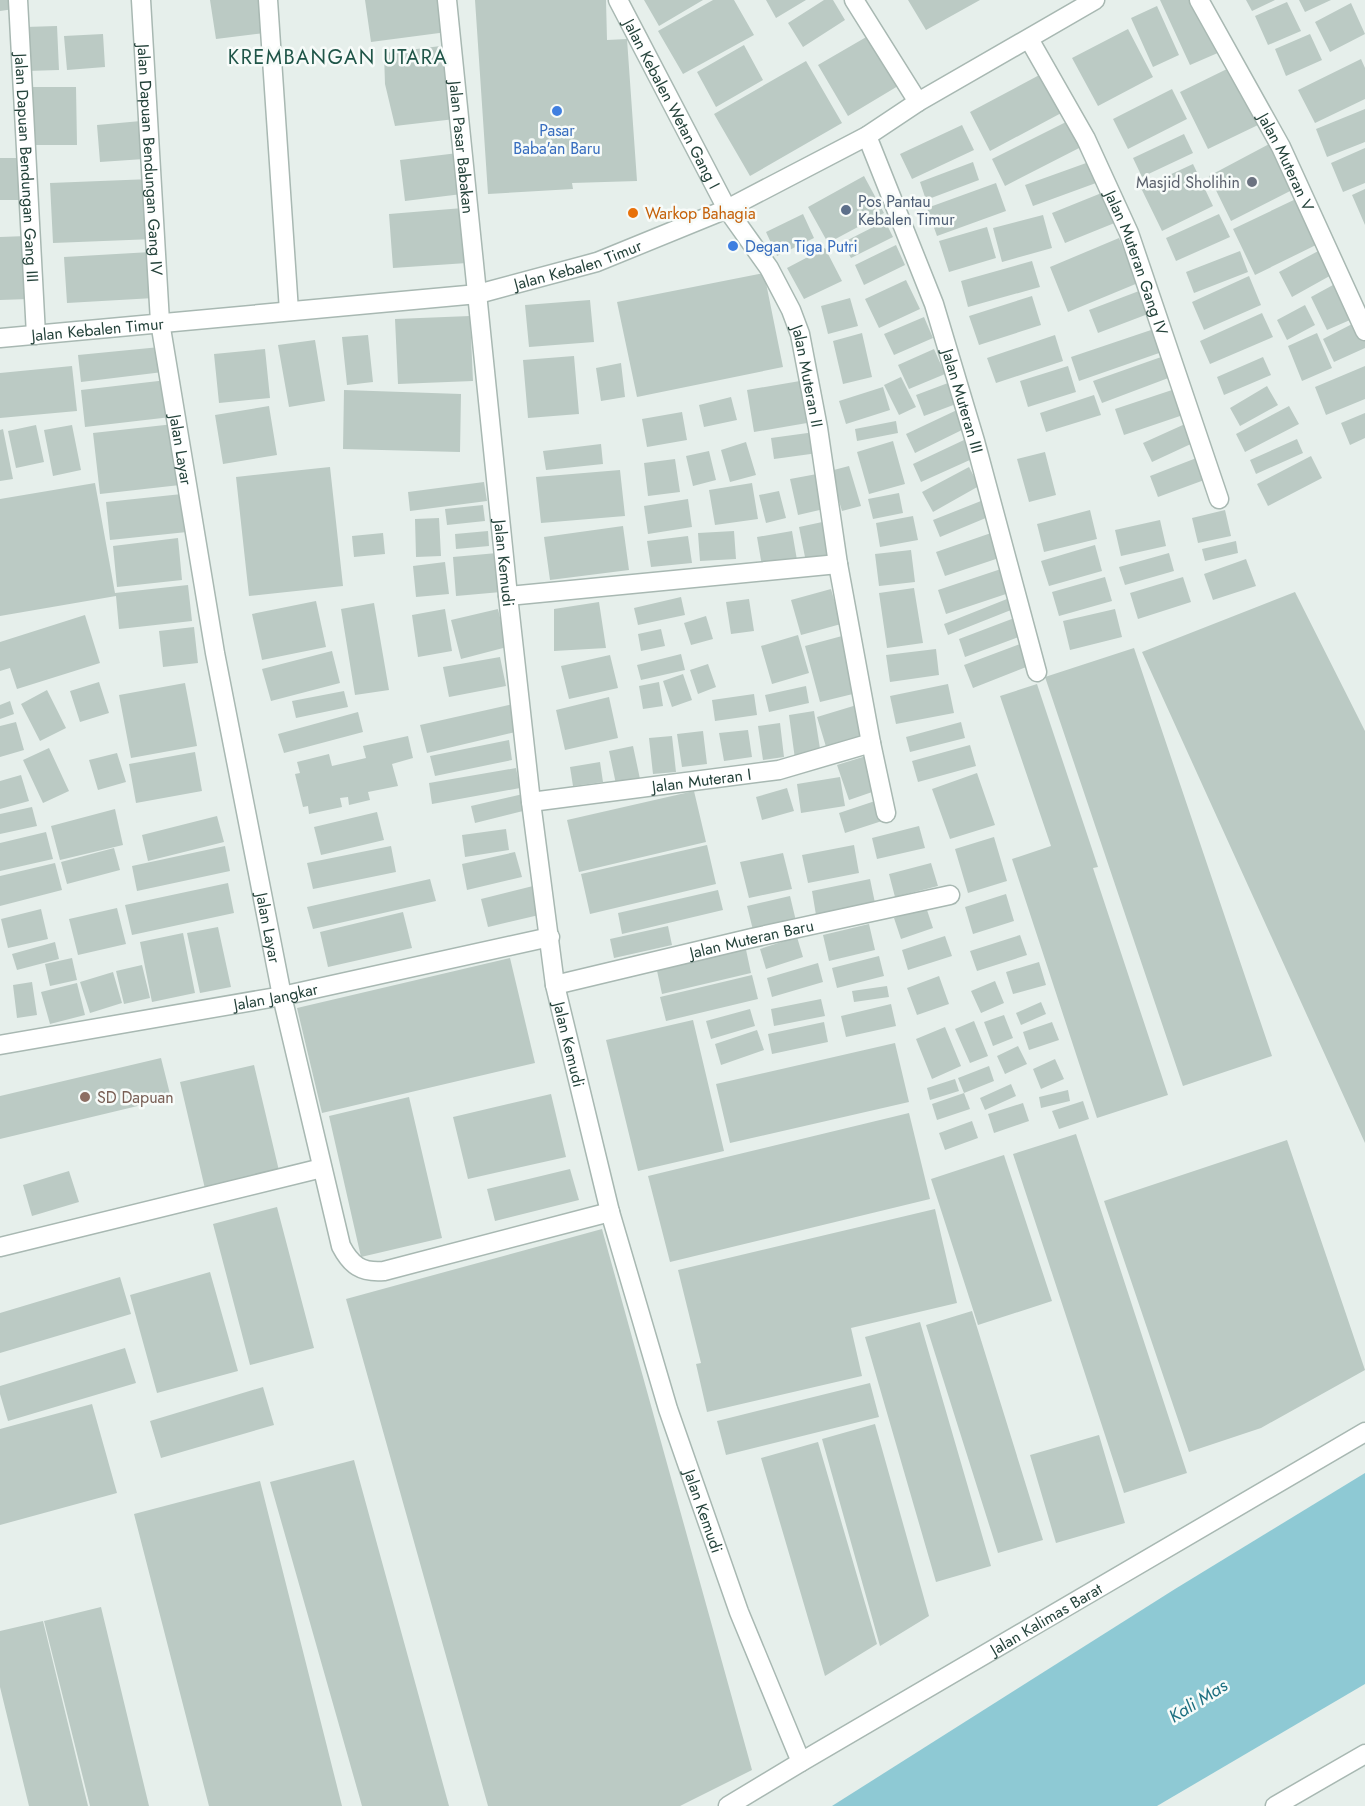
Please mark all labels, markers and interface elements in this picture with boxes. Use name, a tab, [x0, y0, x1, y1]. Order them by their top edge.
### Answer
street label: Jalan Kebalen Wetan Gang I	[617, 13, 726, 193]
street label: Jalan Dapuan Bendungan Gang IV	[132, 41, 168, 277]
district label: KREMBANGAN UTARA	[228, 43, 448, 72]
street label: Jalan Dapuan Bendungan Gang III	[9, 51, 44, 283]
street label: Jalan Pasar Babakan	[443, 78, 480, 215]
marker: Pasar Baba'an Baru	[550, 104, 564, 118]
street label: Jalan Muteran V	[1251, 107, 1320, 215]
place label: Pasar Baba'an Baru	[513, 119, 601, 160]
place label: Masjid Sholihin	[1136, 171, 1240, 194]
marker: Masjid Sholihin	[1245, 175, 1259, 189]
street label: Jalan Muteran Gang IV	[1098, 185, 1174, 339]
place label: Pos Pantau Kebalen Timur	[858, 190, 955, 231]
place label: Warkop Bahagia	[645, 202, 756, 225]
marker: Pos Pantau Kebalen Timur	[839, 203, 853, 217]
marker: Warkop Bahagia	[626, 206, 640, 220]
street label: Jalan Kebalen Timur	[509, 234, 646, 296]
place label: Degan Tiga Putri	[745, 235, 858, 258]
marker: Degan Tiga Putri	[726, 239, 740, 253]
street label: Jalan Kebalen Timur	[28, 312, 165, 347]
street label: Jalan Muteran II	[785, 320, 829, 429]
street label: Jalan Muteran III	[935, 344, 989, 456]
street label: Jalan Layar	[163, 411, 198, 487]
street label: Jalan Kemudi	[488, 517, 520, 608]
street label: Jalan Muteran I	[649, 763, 753, 799]
street label: Jalan Layar	[250, 889, 286, 965]
street label: Jalan Muteran Baru	[685, 914, 816, 965]
street label: Jalan Jangkar	[230, 977, 321, 1017]
street label: Jalan Kemudi	[547, 997, 590, 1090]
place label: SD Dapuan	[97, 1086, 174, 1109]
marker: SD Dapuan	[78, 1090, 92, 1104]
street label: Jalan Kemudi	[677, 1464, 728, 1556]
street label: Jalan Kalimas Barat	[984, 1577, 1106, 1662]
water label: Kali Mas	[1164, 1672, 1233, 1729]

